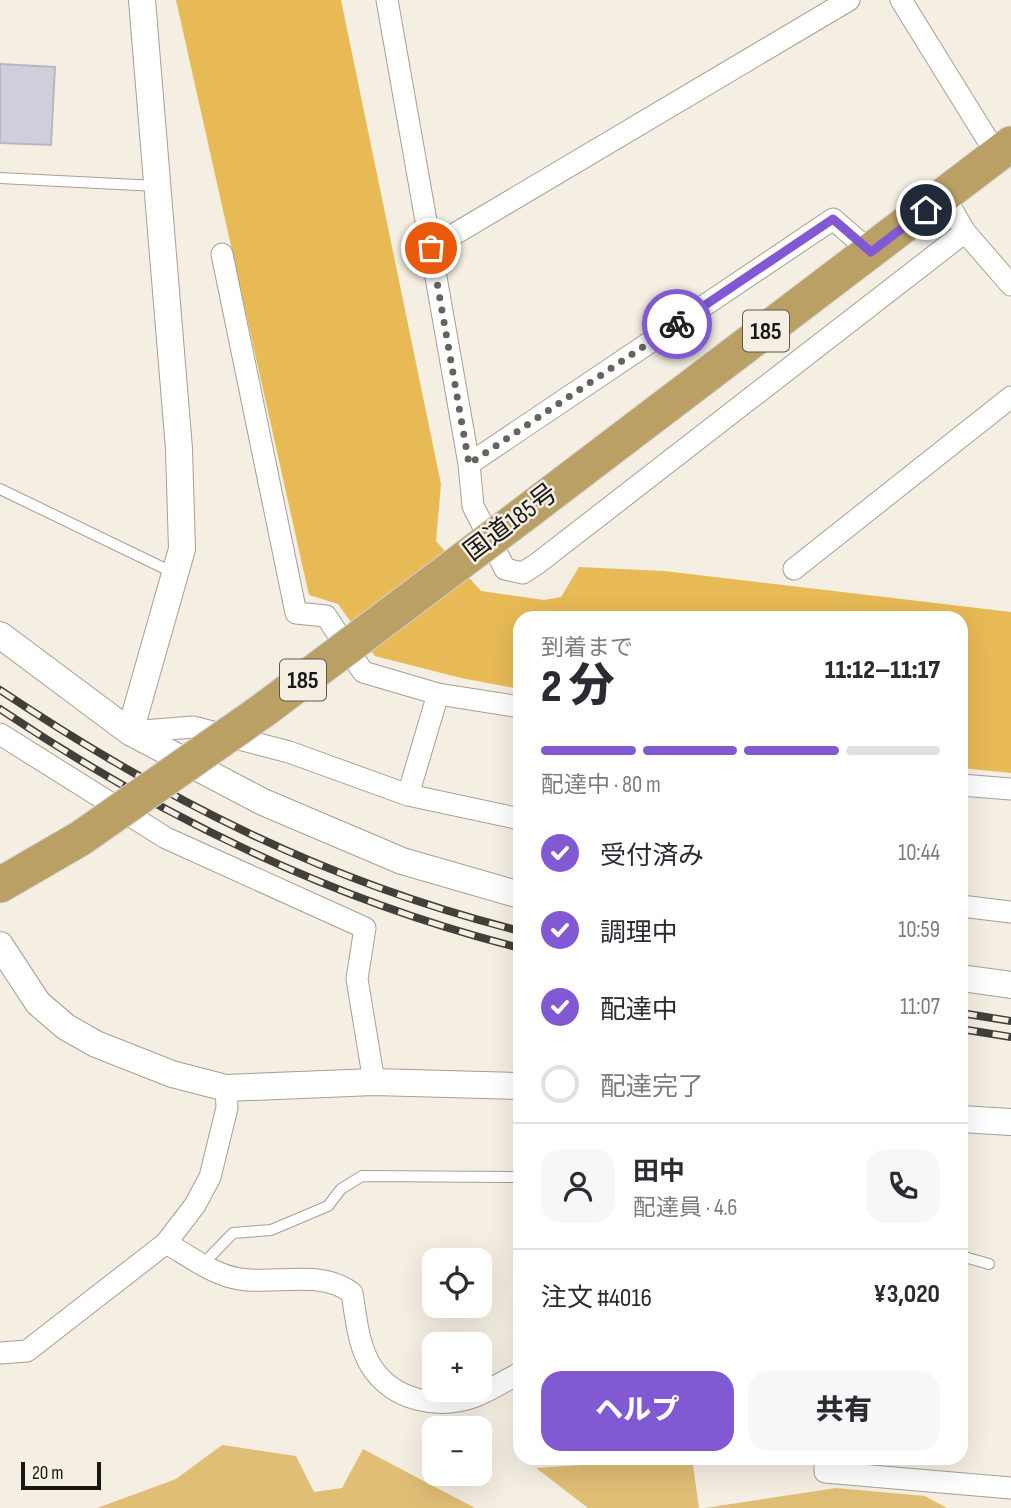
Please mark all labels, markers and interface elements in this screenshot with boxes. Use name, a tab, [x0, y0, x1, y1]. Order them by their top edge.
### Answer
pin	[896, 180, 956, 240]
icon: home	[907, 191, 945, 229]
pin	[401, 218, 461, 278]
icon: bag	[412, 229, 450, 267]
courier	[642, 289, 712, 359]
icon: bike	[658, 305, 696, 343]
road number: 185	[743, 310, 789, 352]
street label: 国道185号	[458, 478, 564, 568]
text: 到着まで	[541, 634, 633, 662]
text: 11:12–11:17	[825, 655, 940, 686]
road number: 185	[280, 660, 326, 700]
text: 2 分	[541, 660, 615, 715]
text: 配達中 · 80 m	[541, 771, 661, 799]
icon: check	[541, 834, 579, 872]
text: 10:44	[898, 839, 940, 867]
text: 受付済み	[600, 841, 704, 872]
icon: check	[541, 911, 579, 949]
text: 10:59	[898, 916, 940, 944]
text: 調理中	[600, 918, 678, 949]
icon: check	[541, 988, 579, 1026]
text: 11:07	[900, 993, 940, 1021]
text: 配達中	[600, 995, 678, 1026]
text: 配達完了	[600, 1072, 704, 1103]
button: person	[541, 1149, 615, 1223]
button: phone	[866, 1149, 940, 1223]
text: 田中	[633, 1157, 685, 1188]
text: 配達員 · 4.6	[633, 1194, 737, 1222]
map controls	[422, 1248, 492, 1486]
button: locate	[422, 1248, 492, 1318]
text: ¥3,020	[873, 1279, 940, 1310]
text: 注文 #4016	[541, 1283, 652, 1314]
button: +	[422, 1332, 492, 1402]
button: ヘルプ	[541, 1371, 734, 1451]
button: 共有	[748, 1371, 940, 1451]
button: −	[422, 1416, 492, 1486]
scale bar	[21, 1459, 102, 1491]
text: 20 m	[32, 1462, 64, 1485]

